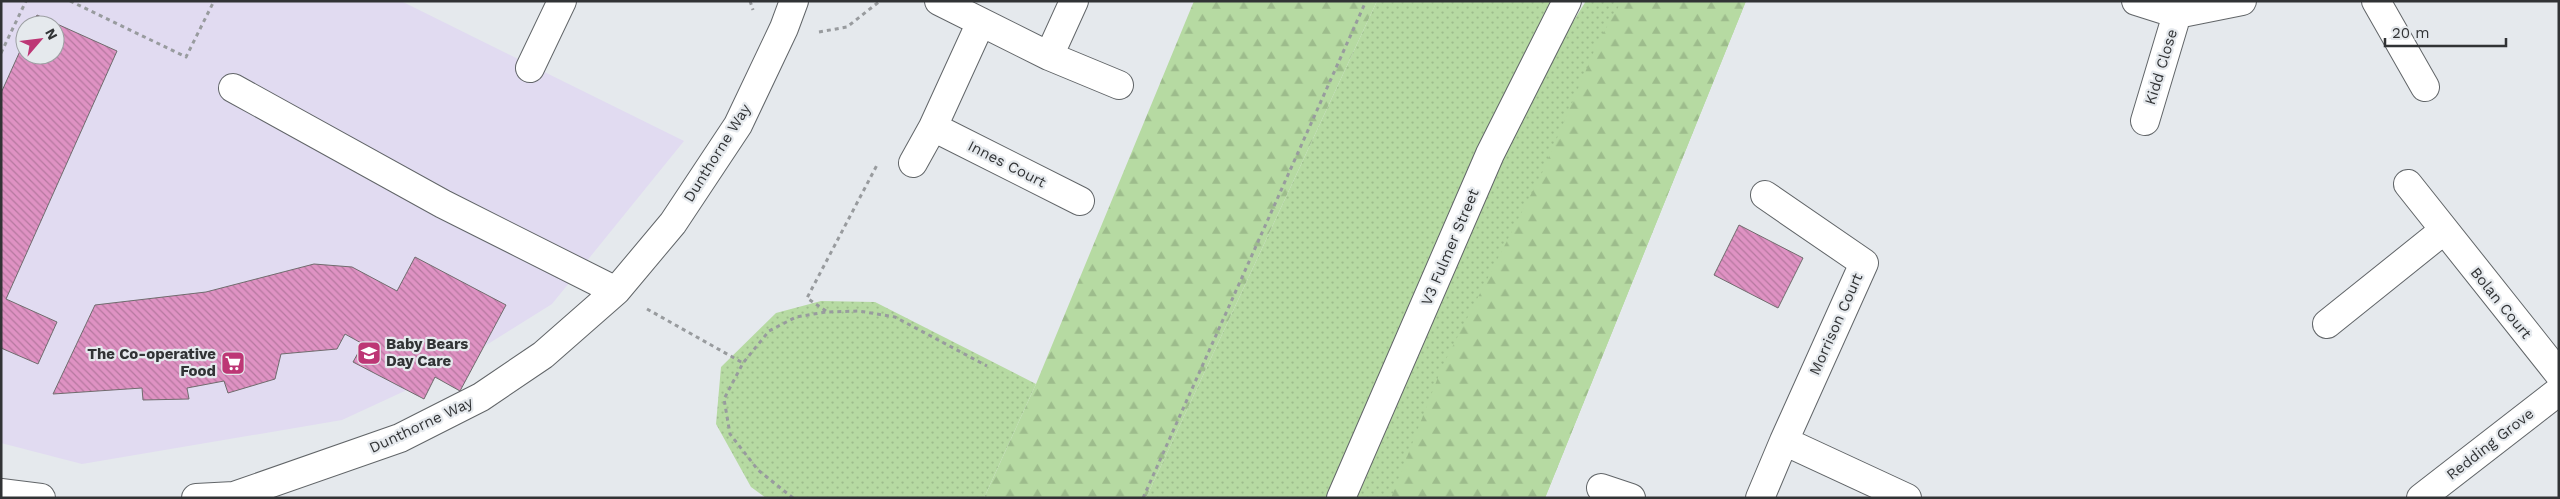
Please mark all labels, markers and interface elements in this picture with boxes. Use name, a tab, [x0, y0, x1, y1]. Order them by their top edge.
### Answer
north arrow	[15, 15, 65, 65]
scale bar	[2385, 15, 2506, 47]
text: 20 m	[2392, 24, 2430, 42]
text: N	[42, 26, 61, 42]
street label: Kidd Close	[2141, 27, 2181, 107]
street label: Dunthorne Way	[680, 100, 755, 205]
street label: Innes Court	[965, 137, 1050, 192]
street label: V3 Fulmer Street	[1417, 185, 1483, 308]
street label: Bolan Court	[2467, 264, 2536, 343]
street label: Morrison Court	[1805, 270, 1867, 378]
place label: Baby Bears Day Care	[386, 335, 468, 370]
school or university icon: Baby Bears Day Care	[356, 340, 382, 366]
place label: The Co-operative Food	[87, 345, 216, 380]
supermarket icon: The Co-operative Food	[220, 350, 246, 376]
street label: Dunthorne Way	[366, 393, 476, 457]
street label: Redding Grove	[2443, 404, 2537, 484]

